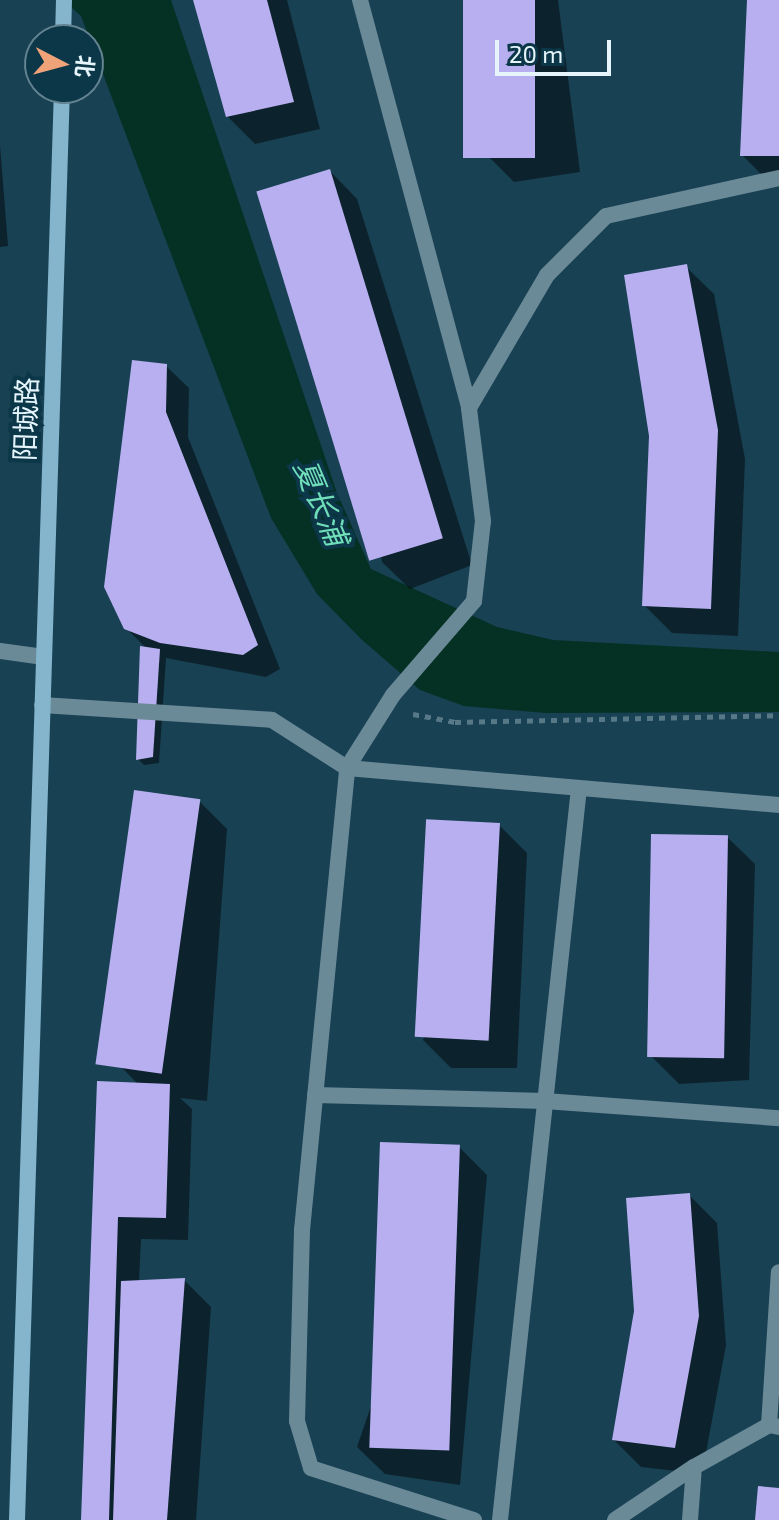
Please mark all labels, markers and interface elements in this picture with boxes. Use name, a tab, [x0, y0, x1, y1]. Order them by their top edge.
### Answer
north arrow	[24, 24, 104, 104]
scale bar	[499, 24, 615, 74]
text: 20 m	[509, 39, 563, 68]
text: 北	[72, 54, 100, 79]
street label: 阳城路	[7, 376, 43, 462]
water label: 夏长浦	[288, 454, 356, 550]

